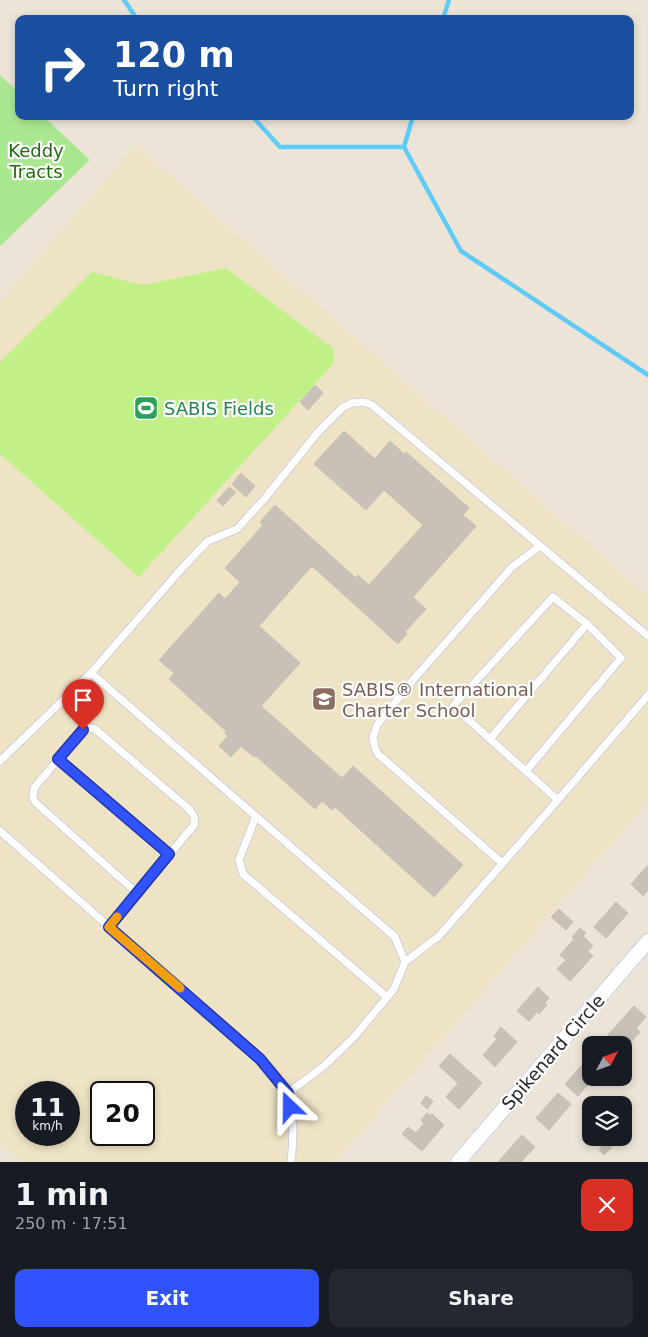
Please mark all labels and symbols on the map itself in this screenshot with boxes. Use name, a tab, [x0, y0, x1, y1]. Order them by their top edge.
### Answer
park label: Keddy Tracts	[8, 140, 64, 182]
sports icon: SABIS Fields	[133, 395, 159, 421]
place label: SABIS Fields	[164, 398, 274, 419]
pin	[62, 679, 104, 730]
place label: SABIS® International Charter School	[342, 679, 534, 721]
school or university icon: SABIS® International Charter School	[311, 686, 337, 712]
street label: Spikenard Circle	[497, 990, 609, 1114]
north arrow	[582, 1036, 632, 1086]
position arrow	[263, 1080, 315, 1132]
speed limit sign: 20	[90, 1081, 155, 1146]

